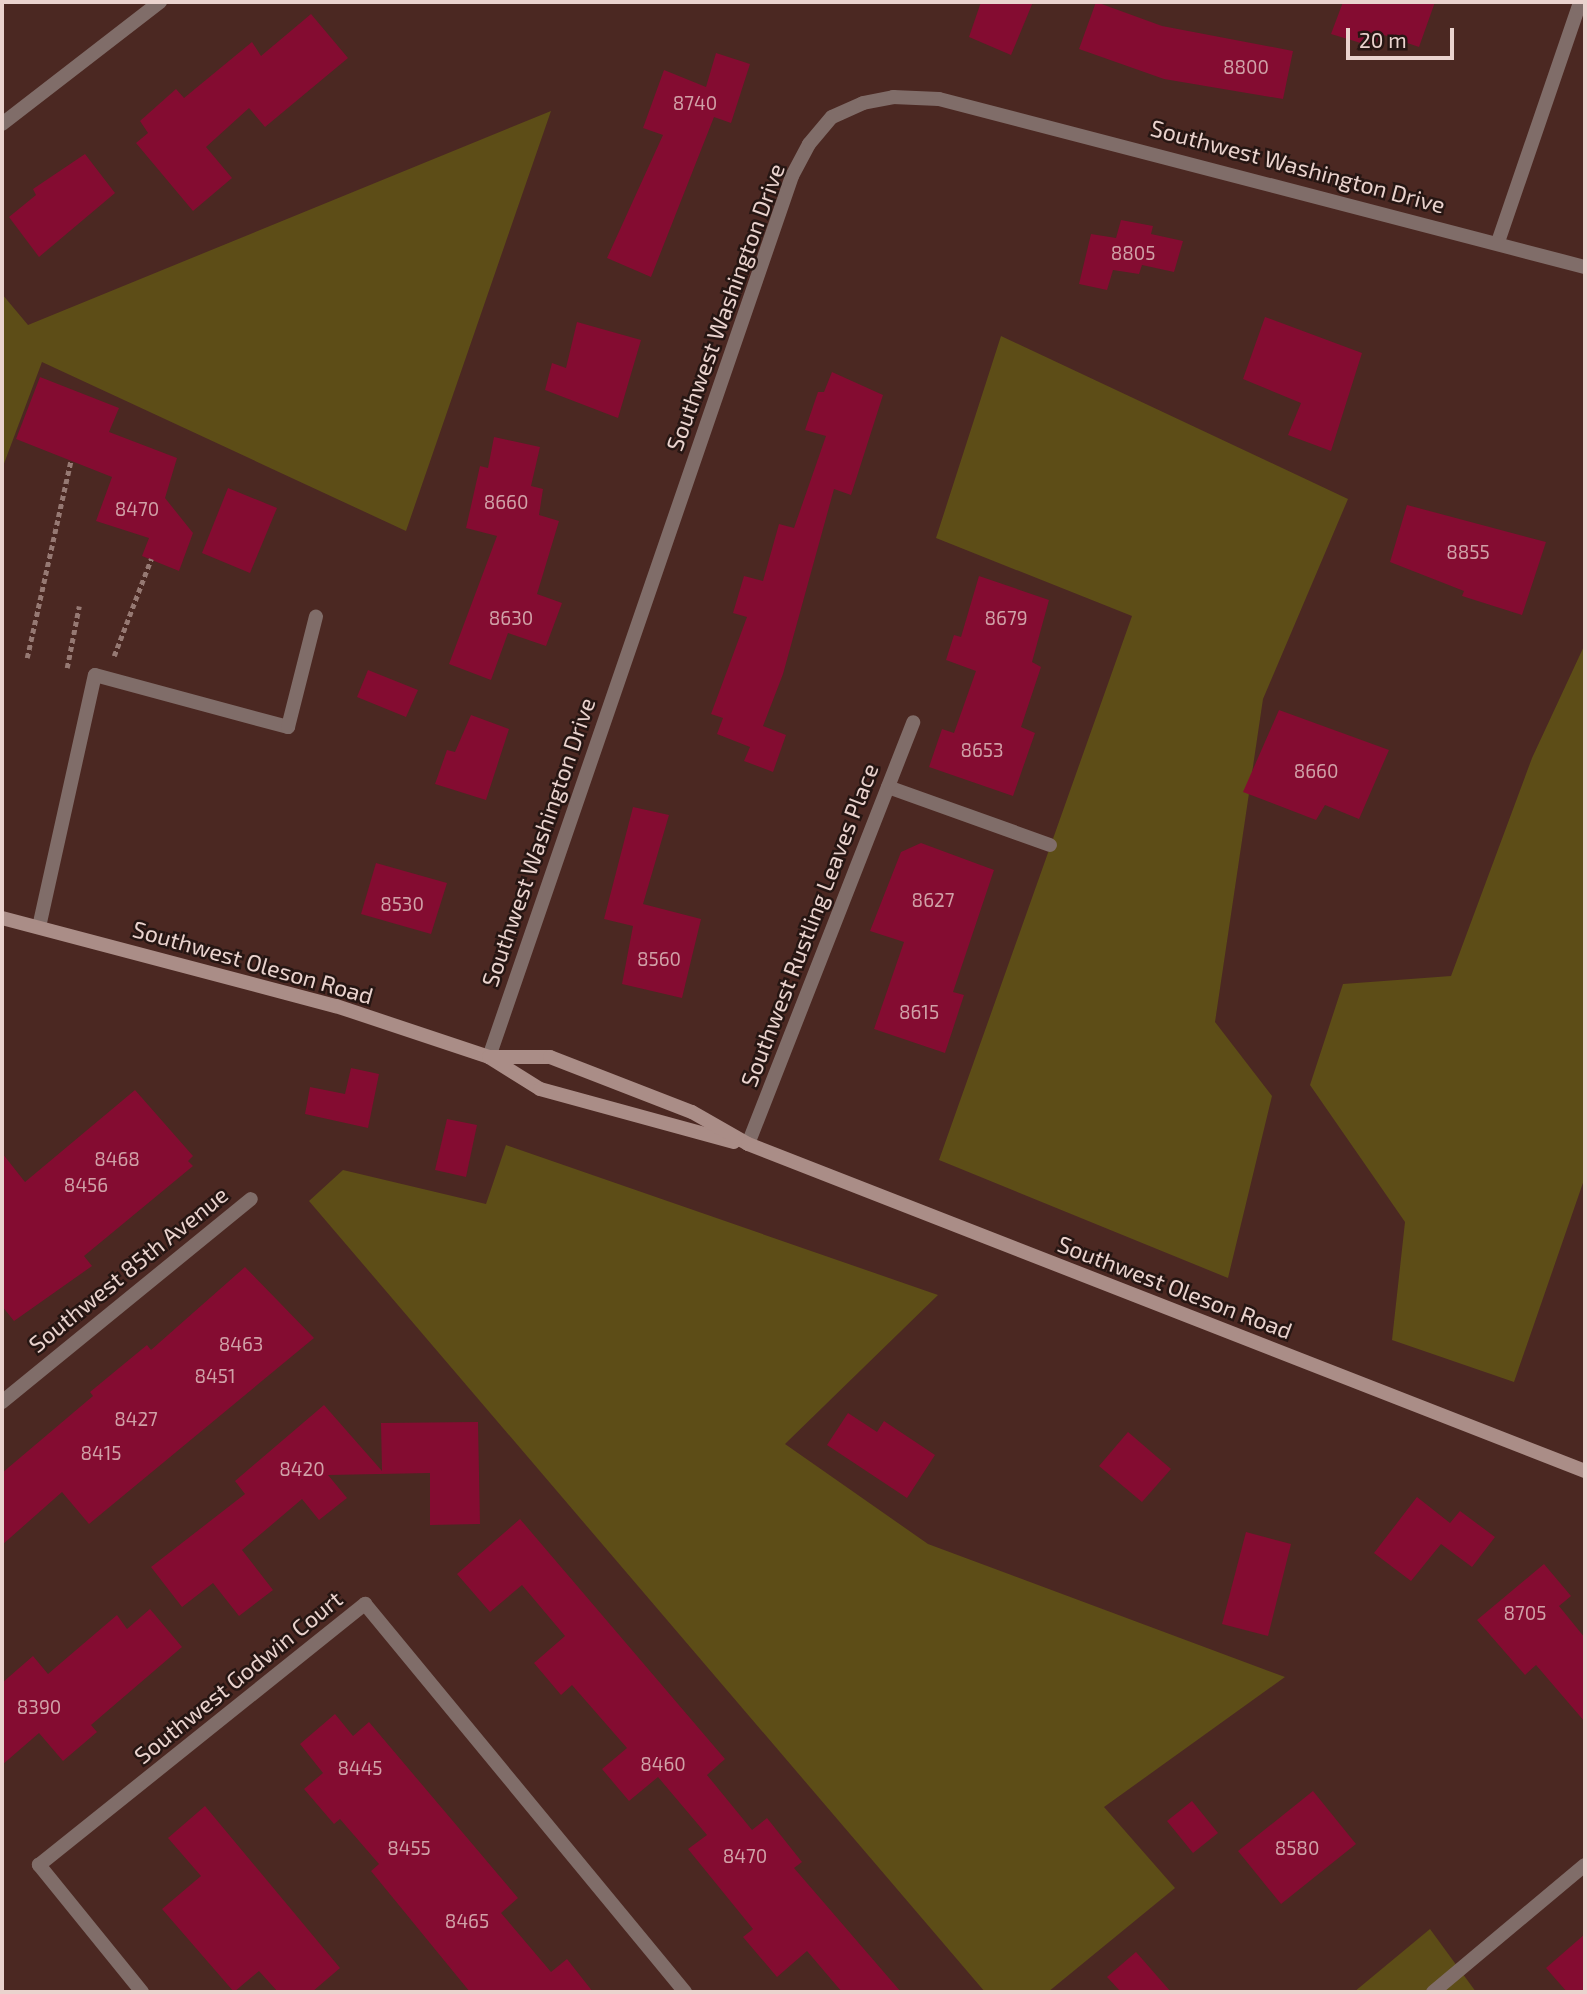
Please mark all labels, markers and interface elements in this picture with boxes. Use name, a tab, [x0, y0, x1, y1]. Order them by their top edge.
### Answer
scale bar	[1349, 14, 1458, 58]
text: 20 m	[1359, 27, 1407, 52]
house number: 8800	[1223, 56, 1269, 78]
house number: 8740	[673, 92, 717, 114]
street label: Southwest Washington Drive	[1148, 113, 1448, 219]
street label: Southwest Washington Drive	[660, 159, 790, 455]
house number: 8805	[1111, 242, 1155, 264]
house number: 8660	[484, 491, 528, 513]
house number: 8470	[115, 498, 159, 520]
house number: 8855	[1446, 541, 1490, 563]
house number: 8630	[489, 607, 533, 629]
house number: 8679	[985, 607, 1027, 629]
street label: Southwest Washington Drive	[475, 694, 601, 990]
house number: 8653	[960, 739, 1004, 761]
street label: Southwest Rustling Leaves Place	[734, 759, 884, 1091]
house number: 8660	[1294, 760, 1338, 782]
house number: 8627	[912, 889, 954, 911]
house number: 8530	[380, 893, 424, 915]
street label: Southwest Oleson Road	[130, 914, 376, 1010]
house number: 8560	[637, 948, 681, 970]
house number: 8615	[899, 1001, 939, 1023]
house number: 8468	[94, 1148, 140, 1170]
house number: 8456	[64, 1174, 108, 1196]
street label: Southwest 85th Avenue	[23, 1180, 233, 1358]
street label: Southwest Oleson Road	[1054, 1230, 1296, 1344]
house number: 8463	[219, 1333, 263, 1355]
house number: 8451	[195, 1365, 235, 1387]
house number: 8427	[114, 1408, 158, 1430]
house number: 8415	[81, 1442, 121, 1464]
house number: 8420	[279, 1458, 325, 1480]
street label: Southwest Godwin Court	[129, 1585, 347, 1769]
house number: 8705	[1504, 1602, 1546, 1624]
house number: 8390	[17, 1696, 61, 1718]
house number: 8460	[640, 1753, 686, 1775]
house number: 8445	[337, 1757, 383, 1779]
house number: 8455	[387, 1837, 431, 1859]
house number: 8580	[1275, 1837, 1319, 1859]
house number: 8470	[723, 1845, 767, 1867]
house number: 8465	[445, 1910, 489, 1932]

